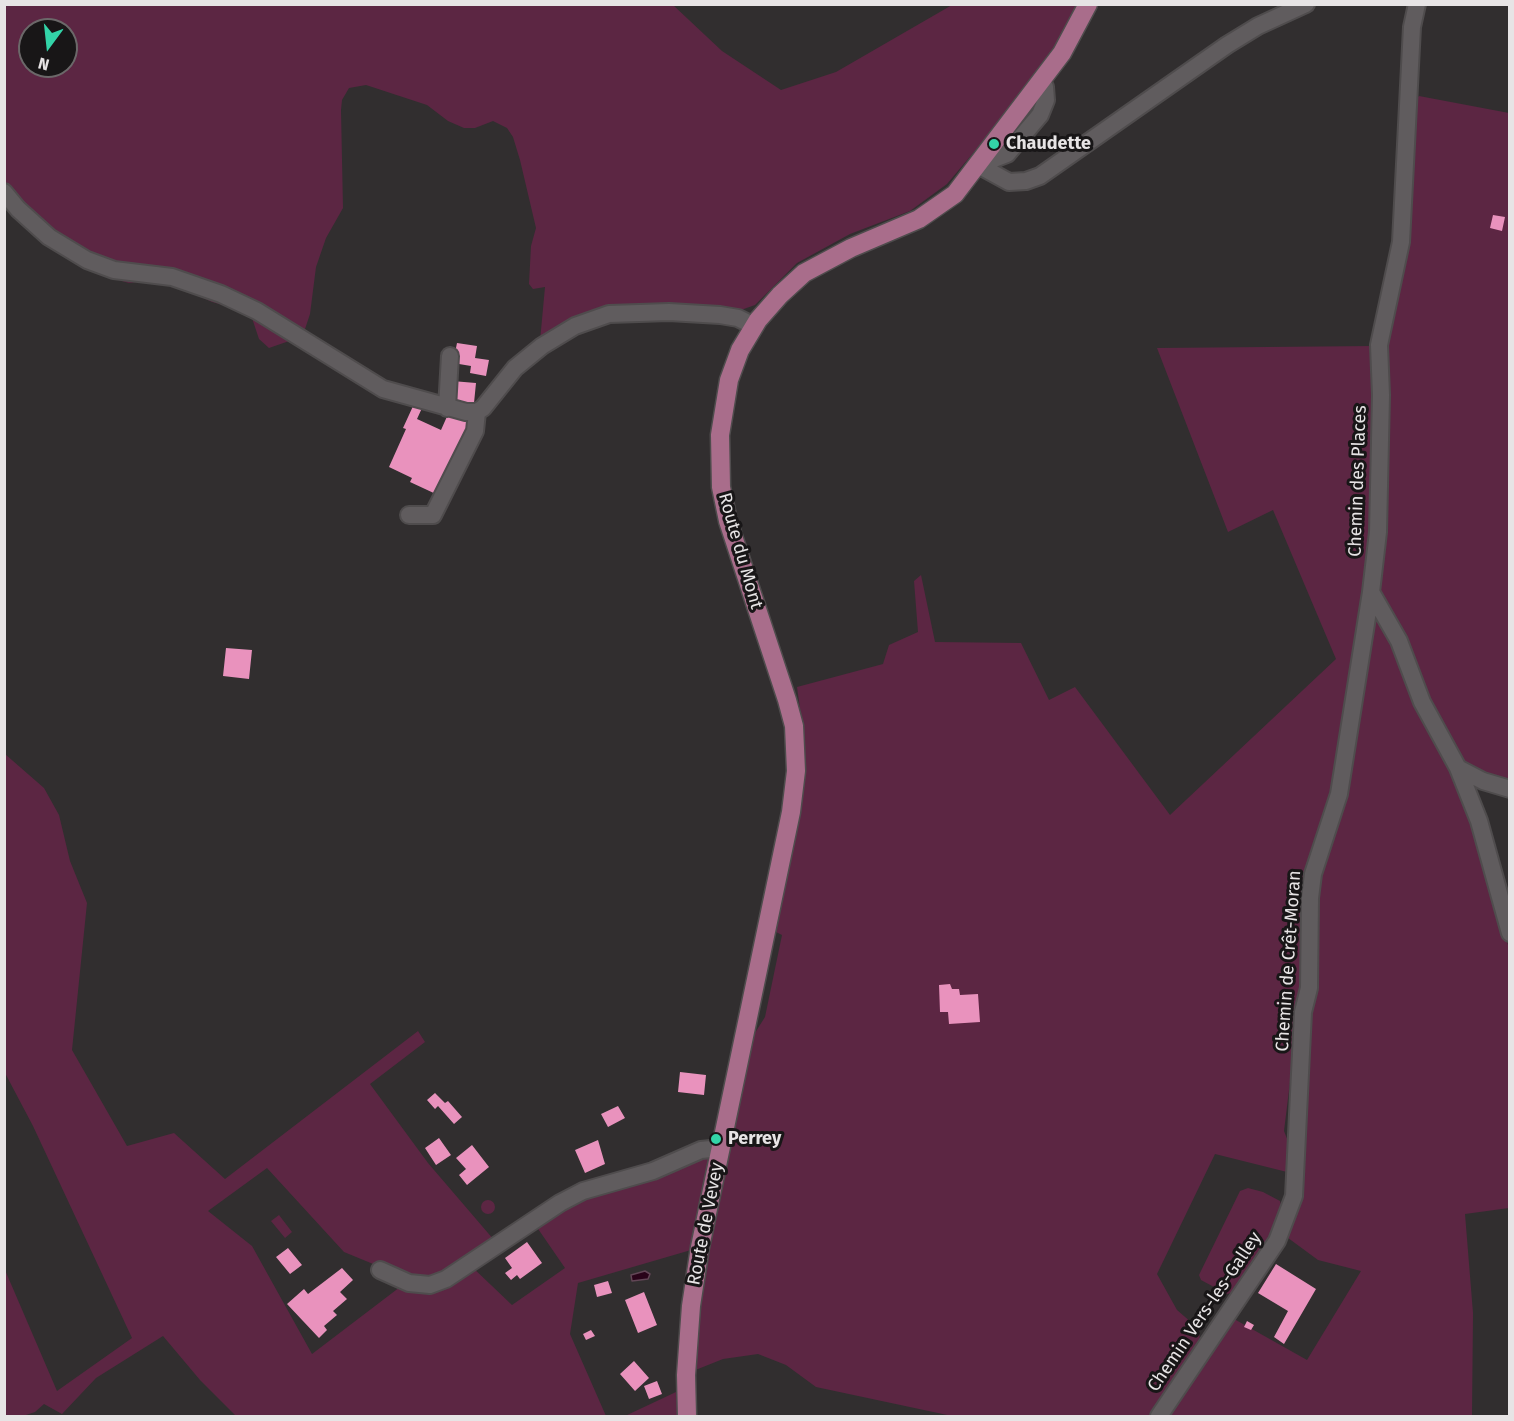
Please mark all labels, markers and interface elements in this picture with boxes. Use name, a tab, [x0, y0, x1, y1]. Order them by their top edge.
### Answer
north arrow	[18, 18, 78, 78]
text: N	[36, 53, 51, 74]
place label: Chaudette	[1006, 133, 1091, 155]
marker: Chaudette	[987, 137, 1001, 151]
street label: Chemin des Places	[1345, 405, 1371, 557]
street label: Route du Mont	[713, 490, 767, 612]
street label: Chemin de Crêt-Moran	[1272, 870, 1306, 1052]
place label: Perrey	[728, 1128, 781, 1150]
marker: Perrey	[709, 1132, 723, 1146]
street label: Route de Vevey	[684, 1161, 728, 1287]
street label: Chemin Vers-les-Galley	[1143, 1228, 1267, 1396]

